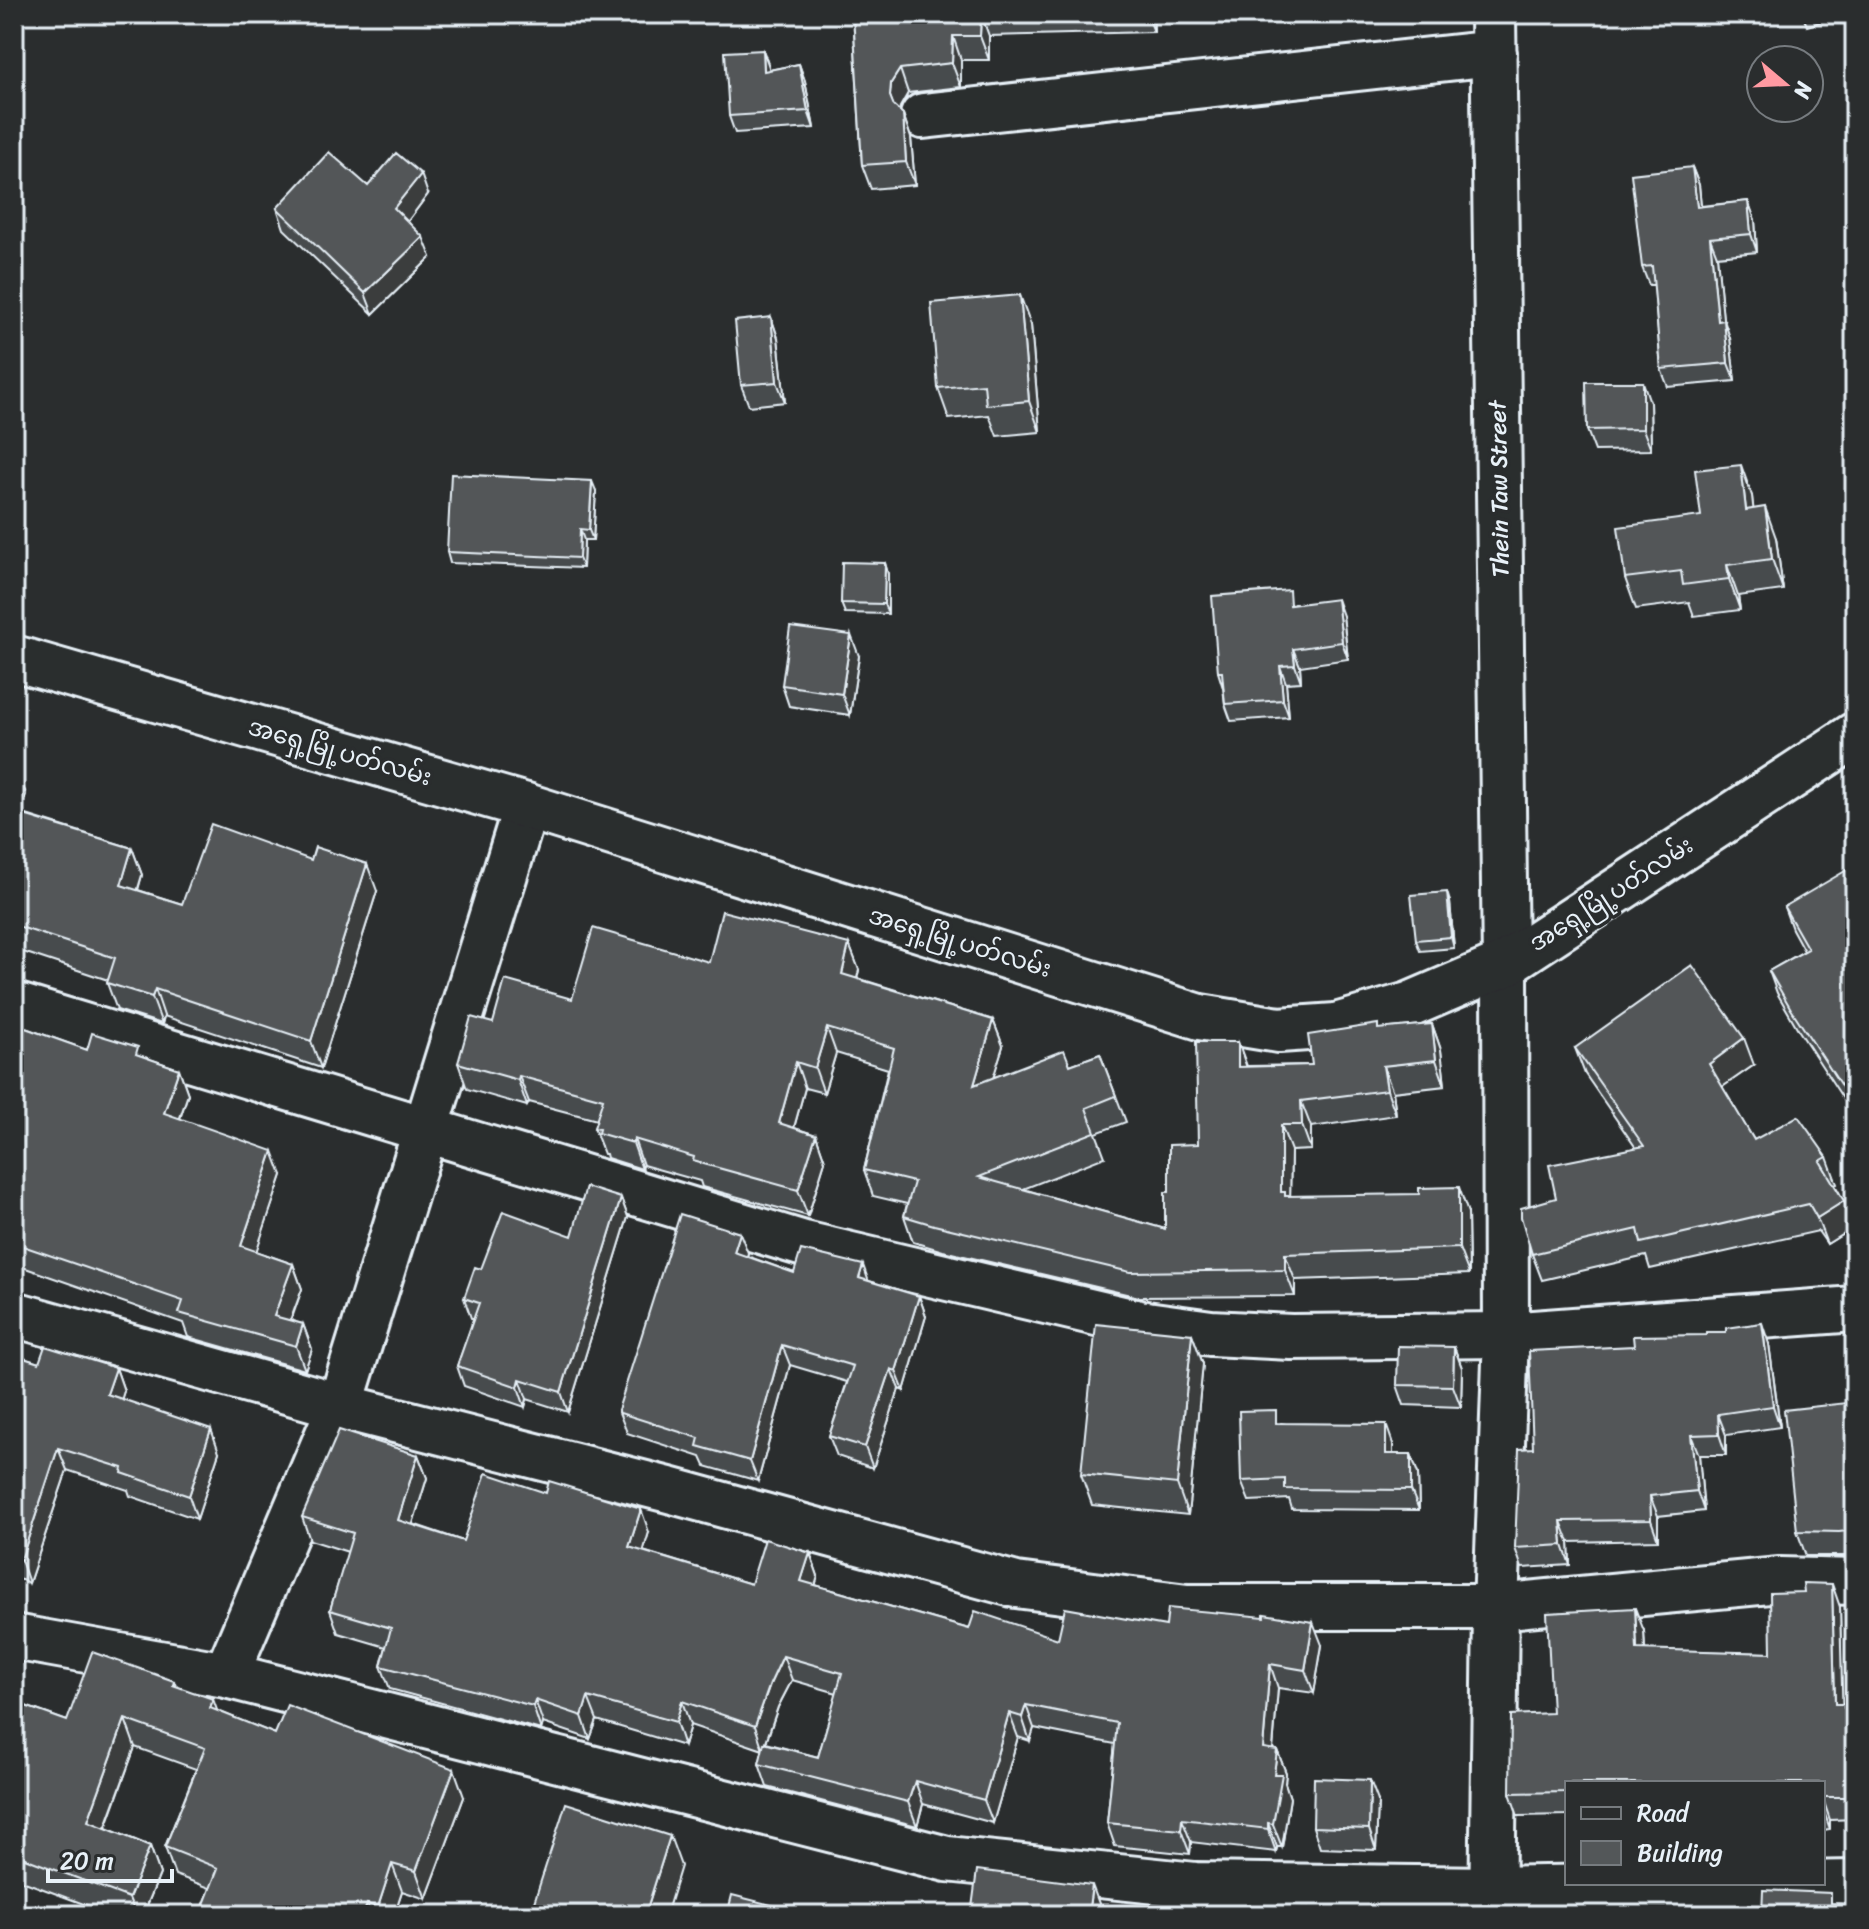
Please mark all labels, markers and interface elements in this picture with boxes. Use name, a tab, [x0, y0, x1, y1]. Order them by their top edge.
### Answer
north arrow	[1745, 44, 1825, 124]
text: N	[1782, 76, 1825, 105]
street label: Thein Taw Street	[1476, 399, 1522, 578]
street label: အရှေ့မြို့ပတ်လမ်း	[243, 706, 437, 798]
street label: အရှေ့မြို့ပတ်လမ်း	[1520, 825, 1702, 963]
street label: အရှေ့မြို့ပတ်လမ်း	[863, 894, 1057, 990]
legend	[1565, 1781, 1825, 1885]
text: Road	[1637, 1792, 1691, 1834]
text: Building	[1637, 1832, 1723, 1874]
scale bar	[48, 1833, 172, 1883]
text: 20 m	[60, 1840, 114, 1882]

